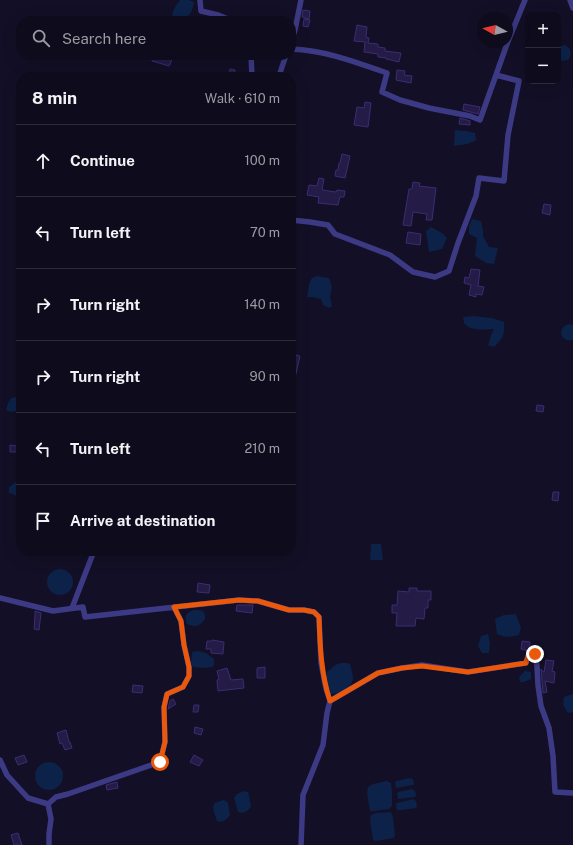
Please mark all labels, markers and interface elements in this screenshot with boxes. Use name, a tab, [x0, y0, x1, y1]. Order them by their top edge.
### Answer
north arrow	[477, 12, 513, 48]
map controls	[525, 12, 561, 84]
button: +	[525, 12, 561, 48]
search box	[16, 16, 296, 60]
icon: search	[30, 27, 52, 49]
text: Search here	[62, 30, 146, 47]
button: −	[525, 48, 561, 84]
text: 8 min	[32, 88, 77, 108]
text: Walk · 610 m	[205, 91, 280, 106]
icon: ahead	[32, 150, 54, 172]
text: Continue	[70, 152, 135, 169]
text: 100 m	[244, 153, 280, 168]
icon: left	[32, 222, 54, 244]
text: Turn left	[70, 224, 131, 241]
text: 70 m	[250, 225, 280, 240]
icon: right	[32, 294, 54, 316]
text: Turn right	[70, 296, 140, 313]
text: 140 m	[244, 297, 280, 312]
icon: right	[32, 366, 54, 388]
text: Turn right	[70, 368, 140, 385]
text: 90 m	[250, 369, 280, 384]
icon: left	[32, 438, 54, 460]
text: Turn left	[70, 440, 131, 457]
text: 210 m	[245, 441, 280, 456]
icon: arrive	[32, 510, 54, 532]
text: Arrive at destination	[70, 512, 215, 529]
route end	[526, 645, 544, 663]
route start	[151, 753, 169, 771]

